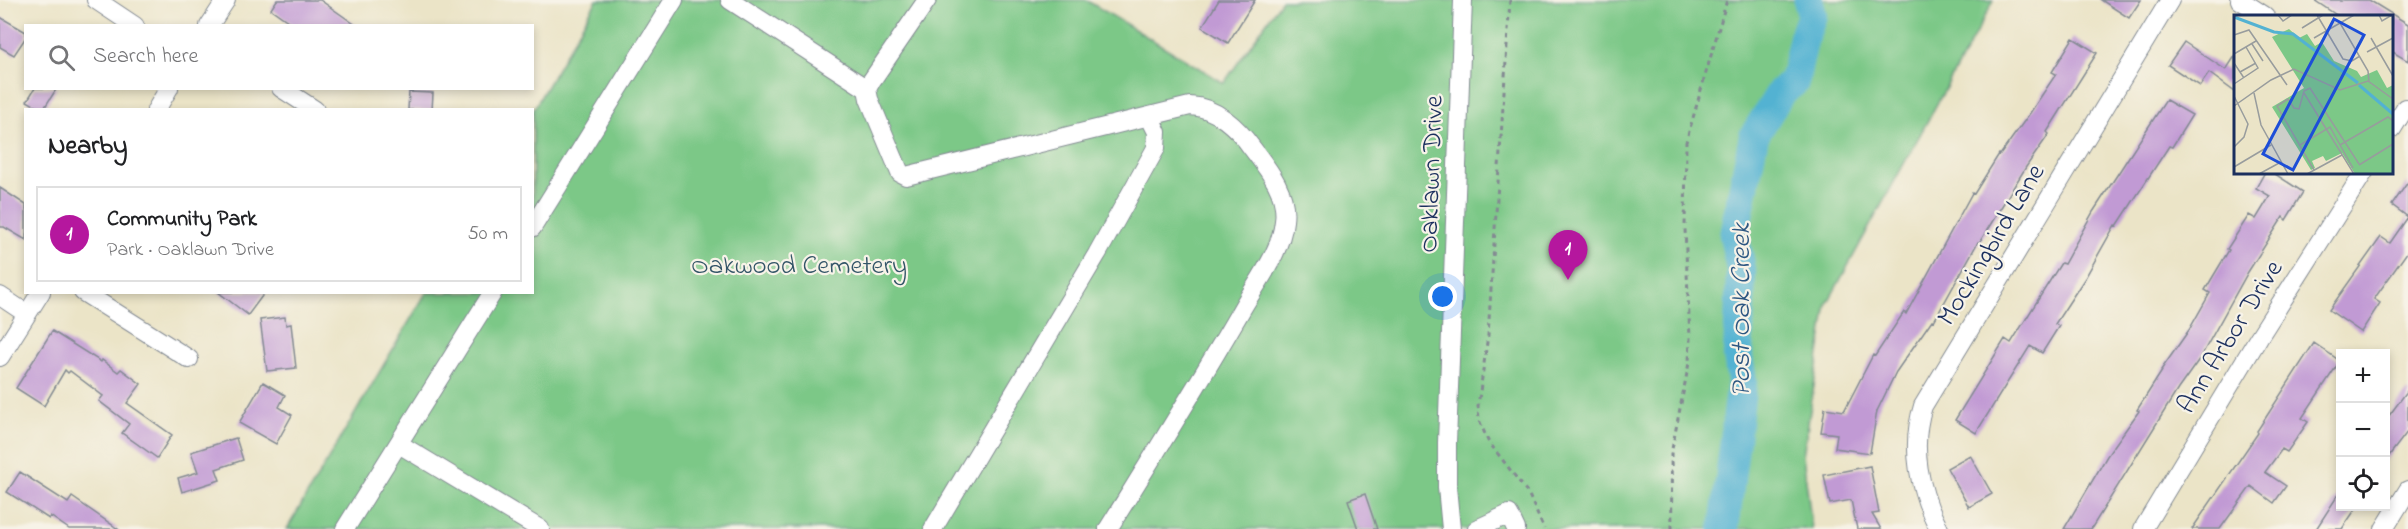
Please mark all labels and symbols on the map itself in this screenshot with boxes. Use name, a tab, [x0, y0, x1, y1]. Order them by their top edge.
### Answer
inset map	[2234, 15, 2393, 174]
street label: Oaklawn Drive	[1410, 94, 1455, 253]
street label: Mockingbird Lane	[1928, 156, 2056, 334]
water label: Post Oak Creek	[1722, 221, 1763, 397]
pin: 1	[1548, 230, 1588, 280]
park label: Oakwood Cemetery	[691, 247, 907, 286]
street label: Ann Arbor Drive	[2168, 252, 2294, 422]
your location	[1428, 282, 1457, 311]

